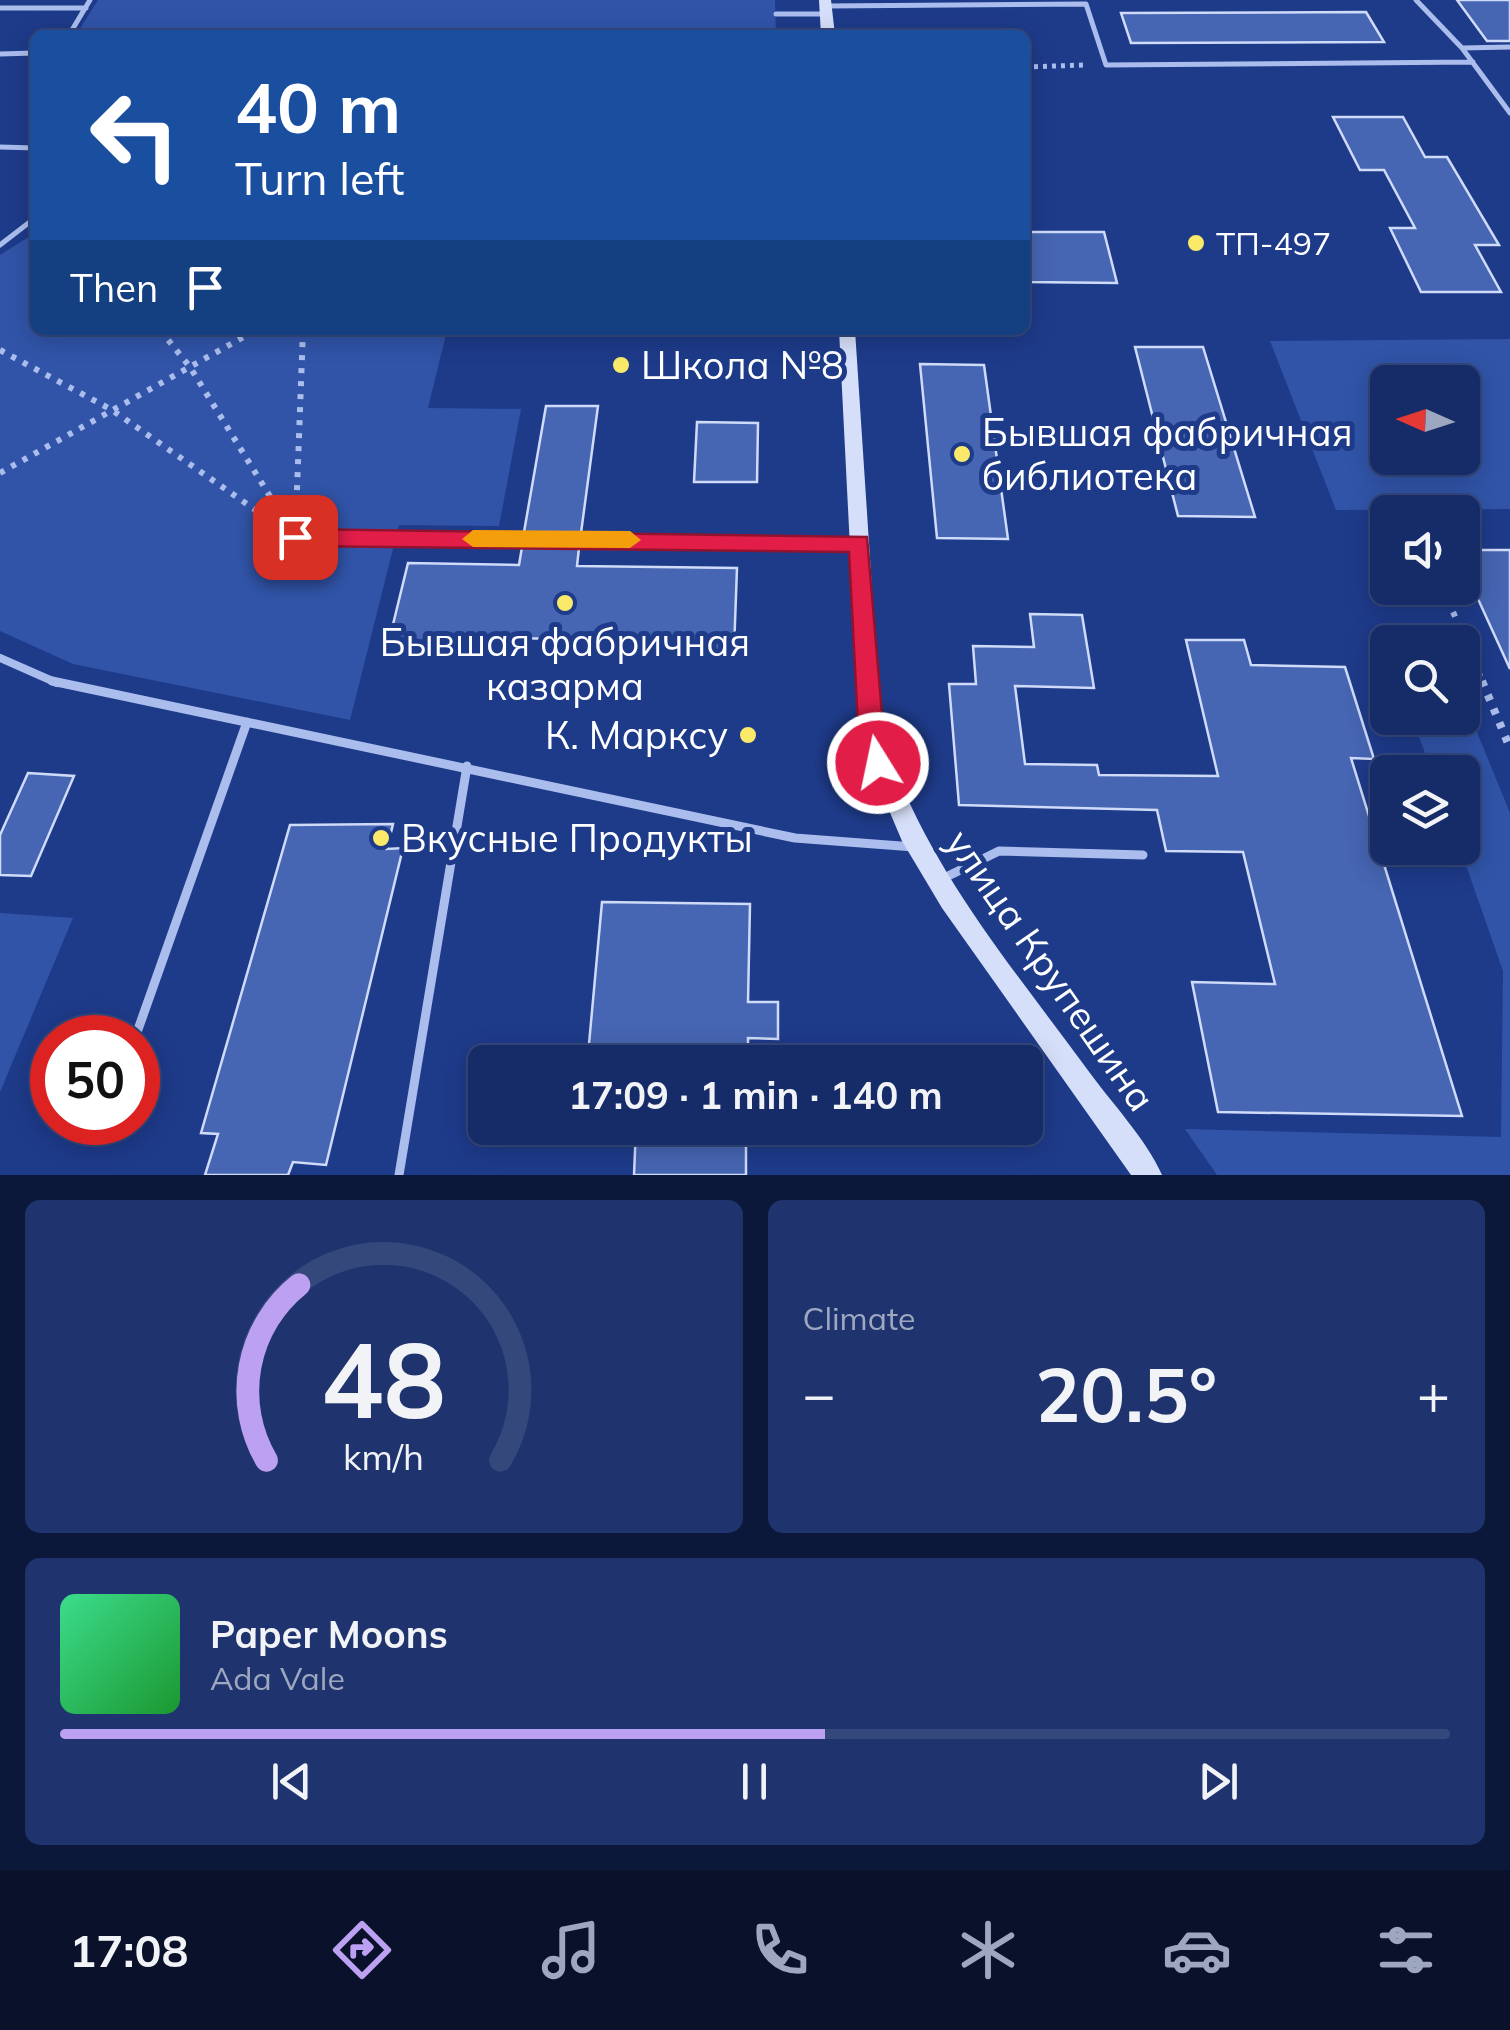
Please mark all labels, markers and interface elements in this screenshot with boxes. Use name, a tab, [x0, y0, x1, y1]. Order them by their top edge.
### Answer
text: 40 m	[235, 63, 401, 151]
icon: left	[70, 70, 200, 200]
text: Turn left	[235, 150, 404, 206]
place label: ТП-497	[1216, 223, 1331, 263]
marker: ТП-497	[1185, 232, 1207, 254]
icon: arrive	[178, 260, 233, 315]
text: Then	[70, 264, 158, 312]
place label: Школа №8	[641, 341, 844, 389]
marker: Школа №8	[610, 354, 632, 376]
north arrow	[1370, 365, 1480, 475]
map controls	[1370, 365, 1480, 865]
place label: Бывшая фабричная библиотека	[982, 408, 1353, 500]
marker: Бывшая фабричная библиотека	[951, 443, 973, 465]
pin	[253, 495, 338, 580]
button: sound	[1370, 495, 1480, 605]
icon: arrive	[268, 510, 323, 565]
marker: Бывшая фабричная казарма	[554, 592, 576, 614]
place label: Бывшая фабричная казарма	[380, 618, 750, 710]
button: search	[1370, 625, 1480, 735]
place label: К. Марксу	[545, 711, 728, 759]
position arrow	[826, 711, 930, 815]
marker: К. Марксу	[737, 724, 759, 746]
button: layers	[1370, 755, 1480, 865]
place label: Вкусные Продукты	[401, 814, 753, 862]
street label: улица Крупешина	[936, 820, 1166, 1120]
marker: Вкусные Продукты	[370, 827, 392, 849]
speed limit sign: 50	[30, 1015, 160, 1145]
text: 17:09 · 1 min · 140 m	[568, 1071, 943, 1119]
text: Climate	[803, 1298, 915, 1338]
text: 48	[321, 1313, 446, 1444]
text: 20.5°	[1035, 1347, 1217, 1441]
text: −	[803, 1359, 836, 1428]
text: +	[1417, 1359, 1450, 1428]
text: km/h	[343, 1434, 424, 1479]
text: Paper Moons	[210, 1610, 448, 1658]
text: Ada Vale	[210, 1658, 345, 1698]
icon: previous	[264, 1754, 319, 1809]
icon: pause	[727, 1754, 782, 1809]
icon: next	[1191, 1754, 1246, 1809]
icon: directions	[327, 1915, 397, 1985]
icon: music	[536, 1915, 606, 1985]
icon: phone	[745, 1915, 815, 1985]
icon: climate	[953, 1915, 1023, 1985]
icon: car	[1162, 1915, 1232, 1985]
icon: filters	[1371, 1915, 1441, 1985]
text: 17:08	[69, 1922, 189, 1978]

